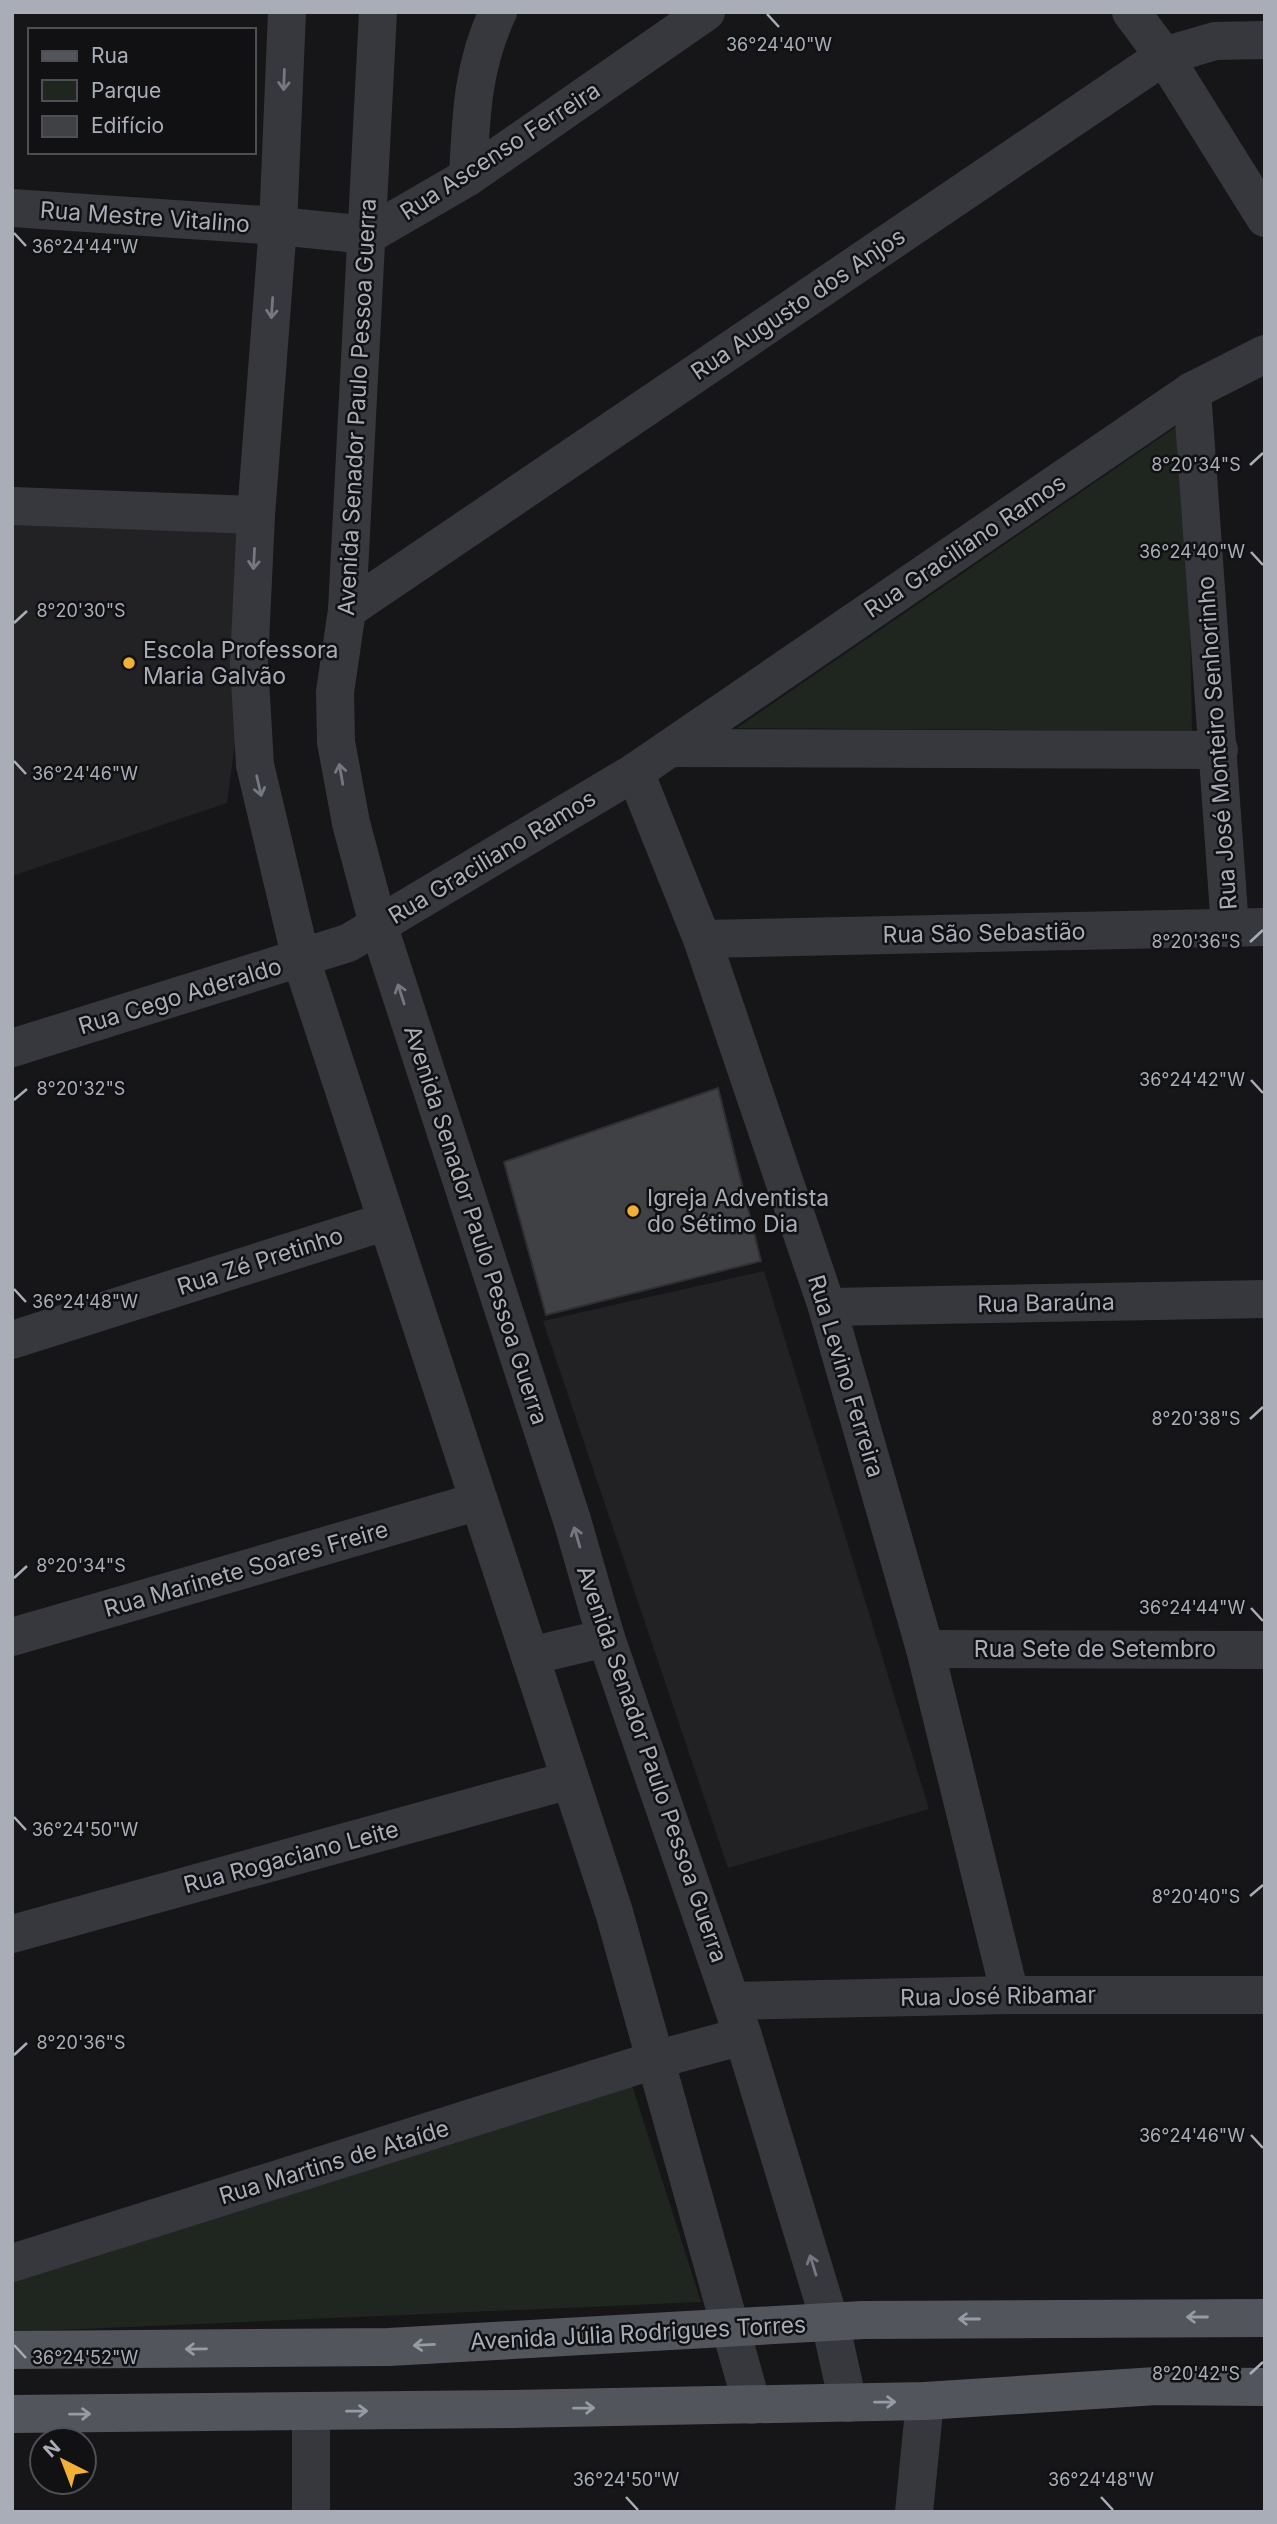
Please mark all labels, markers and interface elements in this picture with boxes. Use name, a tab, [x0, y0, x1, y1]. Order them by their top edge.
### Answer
legend	[28, 28, 256, 154]
text: 36°24'40"W	[726, 34, 832, 55]
text: Rua	[91, 43, 129, 68]
one-way arrow	[278, 69, 291, 92]
street label: Rua Ascenso Ferreira	[395, 76, 605, 226]
text: Parque	[91, 78, 161, 103]
text: Edifício	[91, 113, 164, 138]
street label: Rua Mestre Vitalino	[39, 196, 251, 238]
street label: Avenida Senador Paulo Pessoa Guerra	[332, 198, 382, 616]
street label: Rua Augusto dos Anjos	[686, 222, 910, 386]
text: 36°24'44"W	[32, 236, 138, 257]
one-way arrow	[265, 296, 278, 318]
text: 8°20'34"S	[1151, 454, 1241, 475]
street label: Rua Graciliano Ramos	[859, 468, 1071, 624]
text: 36°24'40"W	[1139, 541, 1245, 562]
one-way arrow	[248, 547, 261, 570]
street label: Rua José Monteiro Senhorinho	[1191, 575, 1243, 911]
text: 8°20'30"S	[36, 600, 126, 621]
place label: Escola Professora Maria Galvão	[143, 636, 339, 690]
marker: Escola Professora Maria Galvão	[121, 655, 137, 671]
text: 36°24'46"W	[32, 763, 138, 784]
one-way arrow	[334, 763, 347, 786]
one-way arrow	[253, 774, 267, 797]
street label: Rua Graciliano Ramos	[383, 784, 601, 930]
street label: Rua São Sebastião	[882, 917, 1086, 949]
text: 8°20'36"S	[1151, 931, 1241, 952]
street label: Rua Cego Aderaldo	[75, 952, 285, 1040]
one-way arrow	[393, 983, 406, 1005]
street label: Avenida Senador Paulo Pessoa Guerra	[398, 1022, 554, 1428]
text: 36°24'42"W	[1139, 1069, 1245, 1090]
text: 8°20'32"S	[37, 1078, 125, 1099]
place label: Igreja Adventista do Sétimo Dia	[647, 1184, 829, 1238]
marker: Igreja Adventista do Sétimo Dia	[625, 1203, 641, 1219]
street label: Rua Zé Pretinho	[174, 1221, 346, 1301]
street label: Rua Levino Ferreira	[802, 1271, 890, 1481]
street label: Rua Baraúna	[977, 1288, 1115, 1318]
text: 36°24'48"W	[32, 1291, 138, 1312]
text: 8°20'38"S	[1152, 1408, 1241, 1429]
street label: Rua Marinete Soares Freire	[101, 1515, 391, 1623]
one-way arrow	[569, 1526, 582, 1548]
text: 8°20'34"S	[36, 1555, 126, 1576]
street label: Avenida Senador Paulo Pessoa Guerra	[571, 1562, 733, 1966]
text: 36°24'44"W	[1139, 1597, 1245, 1618]
street label: Rua Sete de Setembro	[974, 1635, 1216, 1663]
street label: Rua Rogaciano Leite	[181, 1815, 401, 1899]
text: 36°24'50"W	[32, 1819, 139, 1840]
text: 8°20'40"S	[1152, 1886, 1240, 1907]
street label: Rua José Ribamar	[900, 1980, 1097, 2012]
text: 8°20'36"S	[36, 2032, 126, 2053]
street label: Rua Martins de Ataíde	[216, 2114, 452, 2210]
text: 36°24'46"W	[1139, 2125, 1245, 2146]
one-way arrow	[805, 2255, 818, 2277]
street label: Avenida Júlia Rodrigues Torres	[469, 2310, 807, 2356]
one-way arrow	[1185, 2310, 1208, 2324]
one-way arrow	[958, 2312, 981, 2326]
one-way arrow	[412, 2338, 435, 2351]
one-way arrow	[185, 2342, 208, 2355]
text: 36°24'52"W	[32, 2347, 138, 2368]
text: 8°20'42"S	[1152, 2363, 1240, 2384]
one-way arrow	[874, 2395, 897, 2409]
one-way arrow	[573, 2401, 596, 2414]
one-way arrow	[345, 2404, 368, 2417]
one-way arrow	[69, 2407, 92, 2420]
north arrow	[28, 2426, 98, 2496]
text: N	[39, 2435, 65, 2462]
text: 36°24'50"W	[573, 2469, 680, 2490]
text: 36°24'48"W	[1048, 2469, 1154, 2490]

